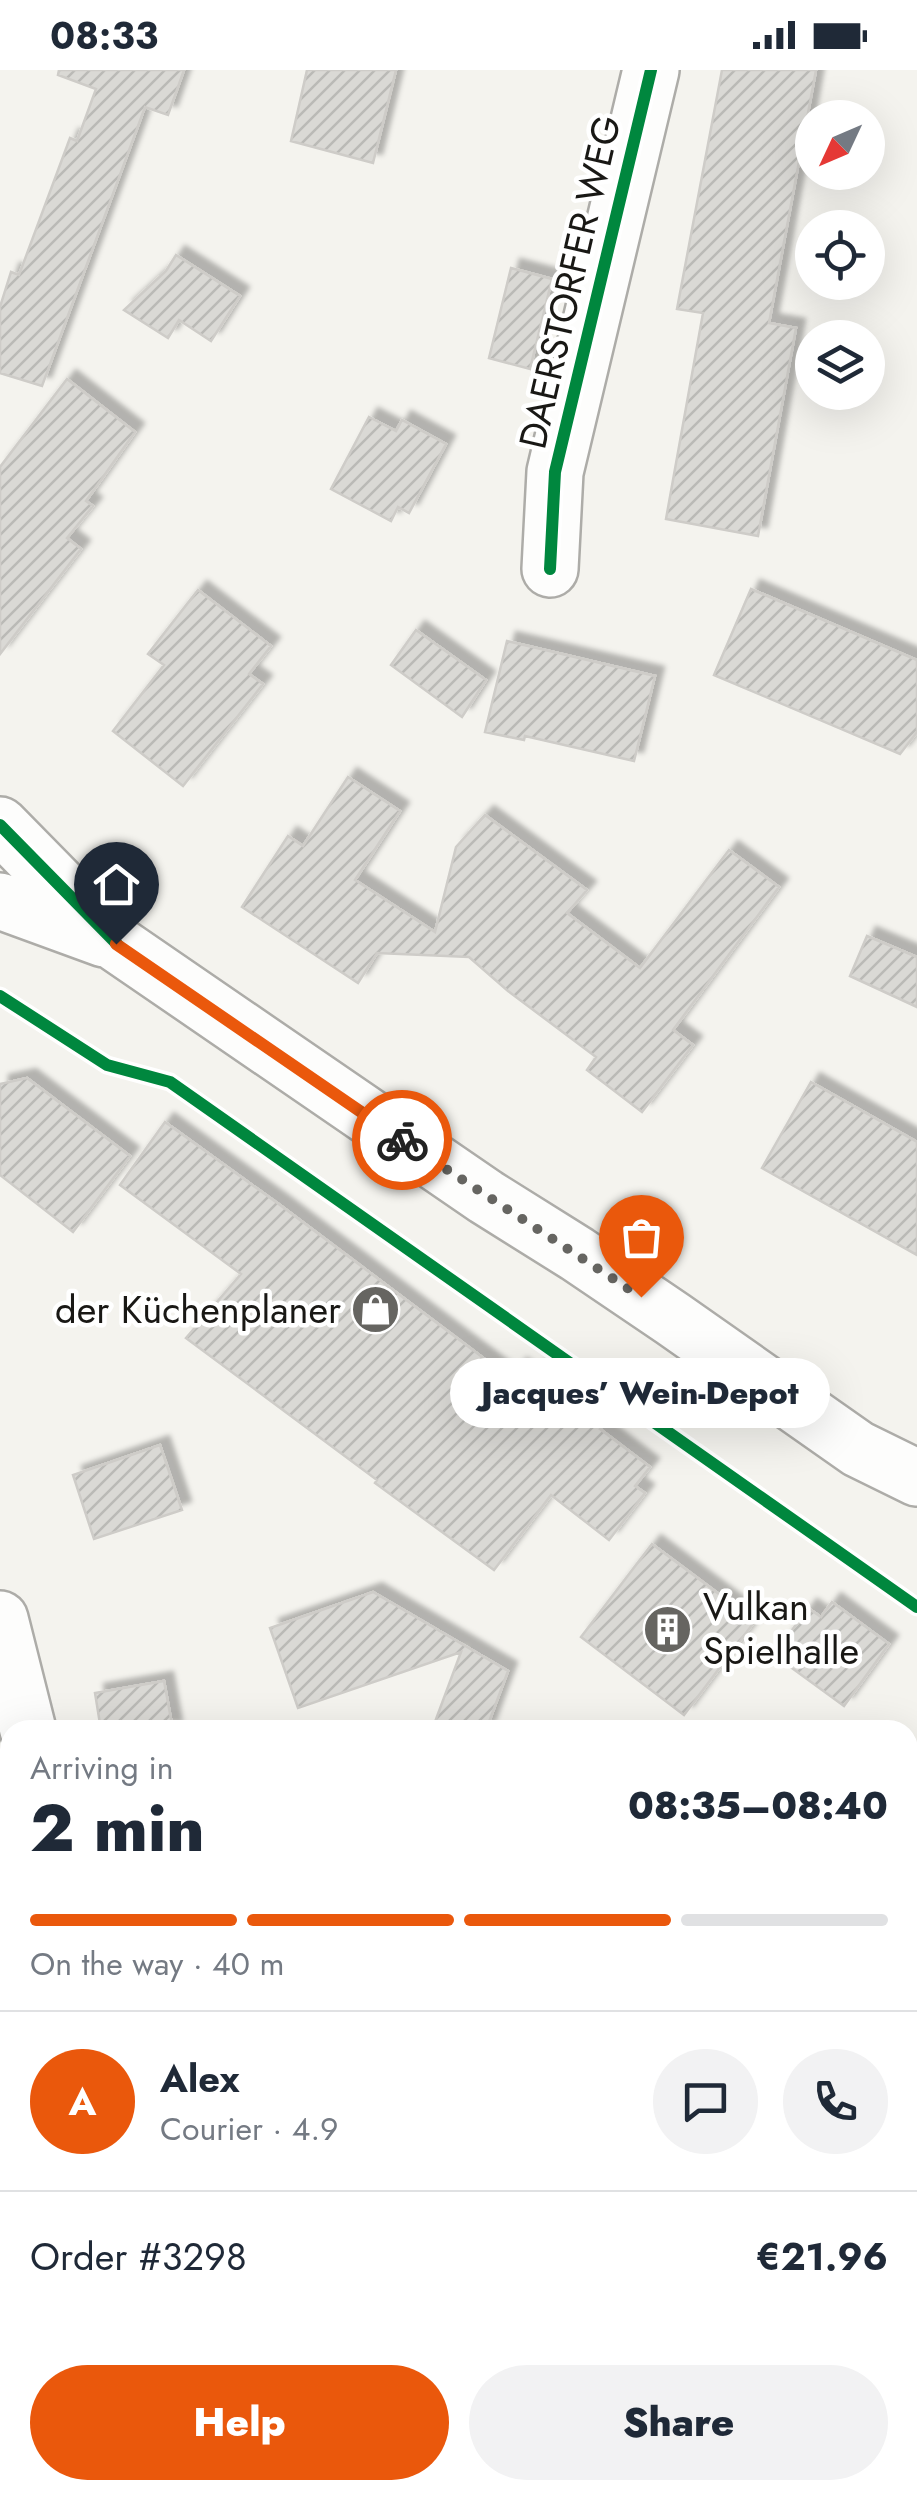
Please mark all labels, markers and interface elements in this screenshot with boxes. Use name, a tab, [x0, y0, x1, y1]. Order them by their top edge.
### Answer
text: 08:33	[50, 8, 158, 63]
north arrow	[795, 100, 885, 190]
map controls	[795, 100, 885, 410]
street label: DAERSTORFER WEG	[504, 110, 635, 454]
button: locate	[795, 210, 885, 300]
button: layers	[795, 320, 885, 410]
pin	[74, 842, 159, 945]
icon: home	[89, 857, 144, 912]
courier	[352, 1090, 452, 1190]
icon: bike	[375, 1113, 430, 1168]
pin	[599, 1195, 684, 1298]
icon: bag	[614, 1210, 669, 1265]
place label: der Küchenplaner	[55, 1282, 341, 1337]
shop icon: der Küchenplaner	[350, 1284, 402, 1336]
callout: Jacques’ Wein-Depot	[451, 1357, 831, 1427]
text: Jacques’ Wein-Depot	[481, 1370, 799, 1416]
place label: Vulkan Spielhalle	[703, 1579, 859, 1678]
building icon: Vulkan Spielhalle	[642, 1603, 694, 1655]
text: Arriving in	[30, 1745, 174, 1791]
text: 08:35–08:40	[628, 1778, 888, 1833]
text: 2 min	[30, 1781, 205, 1875]
text: On the way · 40 m	[30, 1941, 285, 1987]
button: chat	[653, 2049, 758, 2154]
button: phone	[783, 2049, 888, 2154]
text: Alex	[160, 2051, 240, 2106]
text: A	[69, 2074, 96, 2129]
text: Courier · 4.9	[160, 2106, 338, 2152]
text: Order #3298	[30, 2229, 247, 2284]
text: €21.96	[756, 2229, 888, 2284]
button: Help	[30, 2365, 449, 2480]
button: Share	[469, 2365, 888, 2480]

